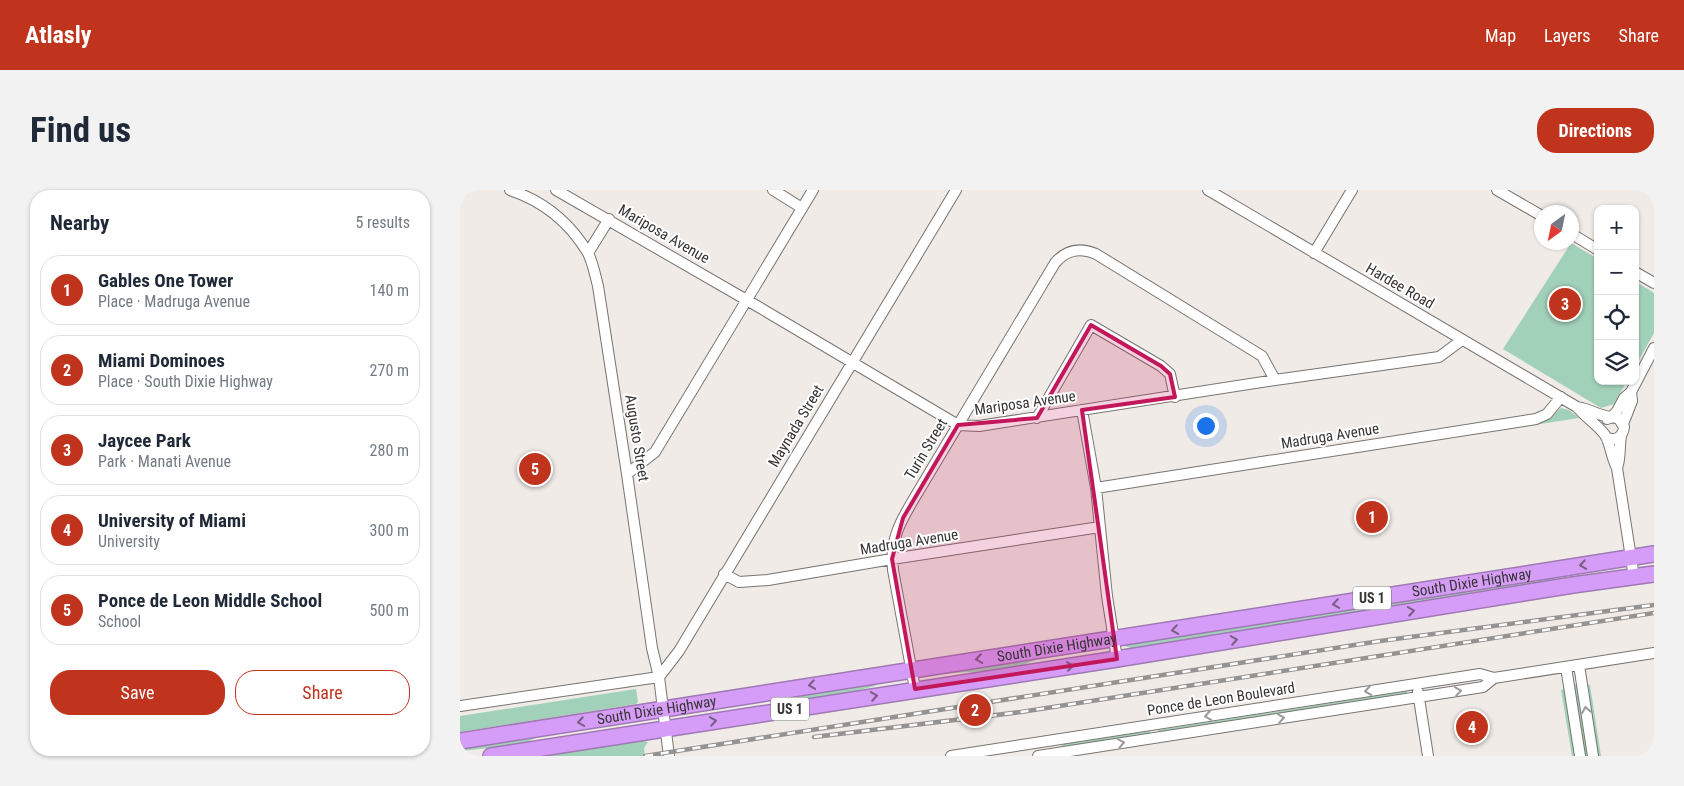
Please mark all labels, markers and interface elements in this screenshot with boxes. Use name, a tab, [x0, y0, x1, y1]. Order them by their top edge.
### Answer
text: Atlasly	[25, 21, 91, 49]
text: Map	[1485, 25, 1516, 46]
text: Layers	[1544, 25, 1591, 46]
text: Share	[1619, 25, 1659, 46]
button: Directions	[1537, 108, 1654, 153]
text: Find us	[30, 110, 131, 151]
street label: Mariposa Avenue	[615, 201, 713, 267]
north arrow	[1534, 205, 1579, 250]
map controls	[1594, 205, 1639, 385]
button: +	[1594, 205, 1639, 250]
text: Nearby	[50, 211, 109, 235]
text: 5 results	[355, 213, 410, 232]
button: −	[1594, 250, 1639, 295]
street label: Hardee Road	[1363, 259, 1437, 313]
text: Gables One Tower	[98, 269, 233, 292]
text: 1	[63, 281, 71, 300]
text: 140 m	[370, 281, 409, 300]
pin: 3	[1549, 285, 1581, 323]
text: Place · Madruga Avenue	[98, 292, 250, 311]
button: locate	[1594, 295, 1639, 340]
button: layers	[1594, 340, 1639, 385]
text: Miami Dominoes	[98, 349, 225, 372]
text: 2	[63, 361, 71, 380]
text: 270 m	[370, 361, 409, 380]
text: Place · South Dixie Highway	[98, 372, 273, 391]
street label: Maynada Street	[765, 382, 827, 470]
street label: Mariposa Avenue	[973, 387, 1077, 419]
street label: Augusto Street	[621, 393, 653, 483]
your location	[1193, 413, 1219, 439]
street label: Turin Street	[901, 415, 951, 483]
street label: Madruga Avenue	[1280, 419, 1380, 453]
text: Jaycee Park	[98, 429, 191, 452]
text: 3	[63, 441, 71, 460]
text: 280 m	[370, 441, 409, 460]
pin: 5	[519, 450, 551, 488]
text: Park · Manati Avenue	[98, 452, 231, 471]
pin: 1	[1356, 498, 1388, 536]
text: University of Miami	[98, 509, 246, 532]
text: 4	[63, 521, 71, 540]
text: 300 m	[370, 521, 409, 540]
street label: Madruga Avenue	[859, 525, 959, 559]
text: University	[98, 532, 160, 551]
one-way arrow	[1578, 559, 1586, 570]
street label: South Dixie Highway	[1411, 564, 1533, 601]
road number: US 1	[1353, 586, 1391, 609]
text: Ponce de Leon Middle School	[98, 589, 322, 612]
one-way arrow	[1331, 599, 1340, 609]
text: 5	[63, 601, 71, 620]
text: 500 m	[370, 601, 409, 620]
one-way arrow	[1407, 607, 1416, 617]
text: School	[98, 612, 141, 631]
one-way arrow	[1171, 624, 1180, 634]
street label: South Dixie Highway	[996, 629, 1118, 666]
one-way arrow	[1230, 635, 1238, 646]
one-way arrow	[975, 654, 983, 664]
one-way arrow	[1065, 661, 1074, 671]
button: Save	[50, 670, 225, 715]
button: Share	[235, 670, 410, 715]
street label: Ponce de Leon Boulevard	[1146, 678, 1296, 720]
one-way arrow	[808, 680, 817, 690]
one-way arrow	[1364, 686, 1372, 696]
one-way arrow	[1453, 686, 1462, 696]
one-way arrow	[870, 691, 878, 702]
pin: 2	[959, 691, 991, 729]
street label: South Dixie Highway	[596, 692, 718, 728]
road number: US 1	[771, 698, 809, 720]
one-way arrow	[1582, 706, 1592, 715]
pin: 4	[1456, 708, 1488, 746]
one-way arrow	[1203, 711, 1212, 721]
one-way arrow	[1277, 713, 1286, 723]
one-way arrow	[576, 716, 584, 727]
one-way arrow	[709, 717, 718, 727]
one-way arrow	[1116, 739, 1125, 749]

